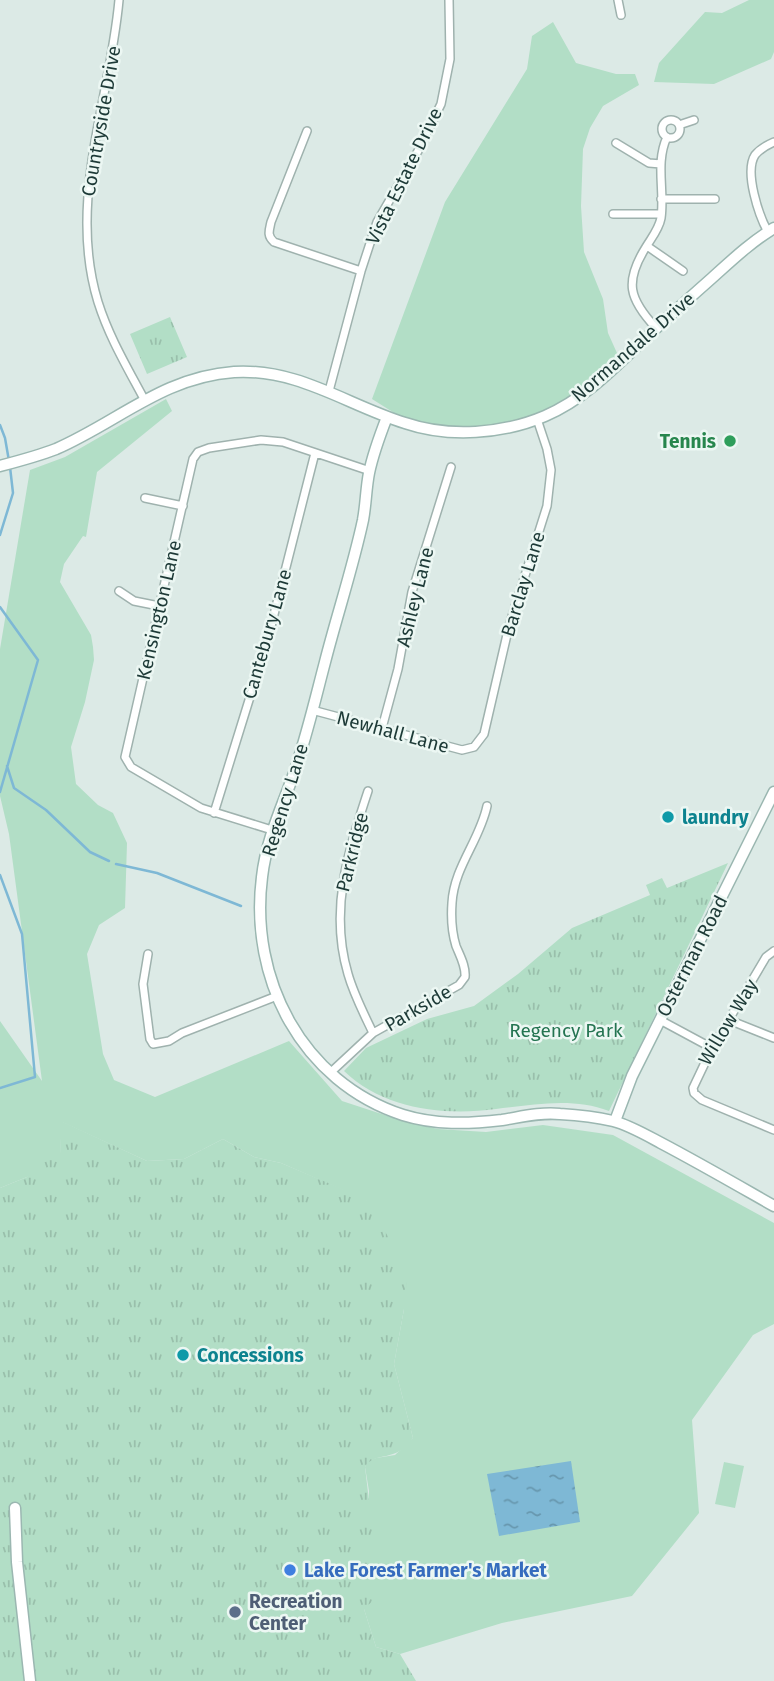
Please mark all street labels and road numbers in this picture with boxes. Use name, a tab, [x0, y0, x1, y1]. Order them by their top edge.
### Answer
street label: Countryside Drive	[76, 44, 126, 198]
street label: Vista Estate Drive	[361, 104, 447, 248]
street label: Normandale Drive	[567, 287, 699, 407]
street label: Barclay Lane	[496, 529, 550, 639]
street label: Kensington Lane	[132, 538, 186, 682]
street label: Ashley Lane	[391, 545, 439, 649]
street label: Cantebury Lane	[237, 566, 297, 702]
street label: Newhall Lane	[334, 706, 452, 758]
street label: Regency Lane	[257, 741, 313, 859]
street label: Parkridge	[331, 810, 373, 894]
street label: Osterman Road	[652, 892, 732, 1020]
street label: Willow Way	[693, 974, 763, 1069]
street label: Parkside	[381, 980, 455, 1036]

